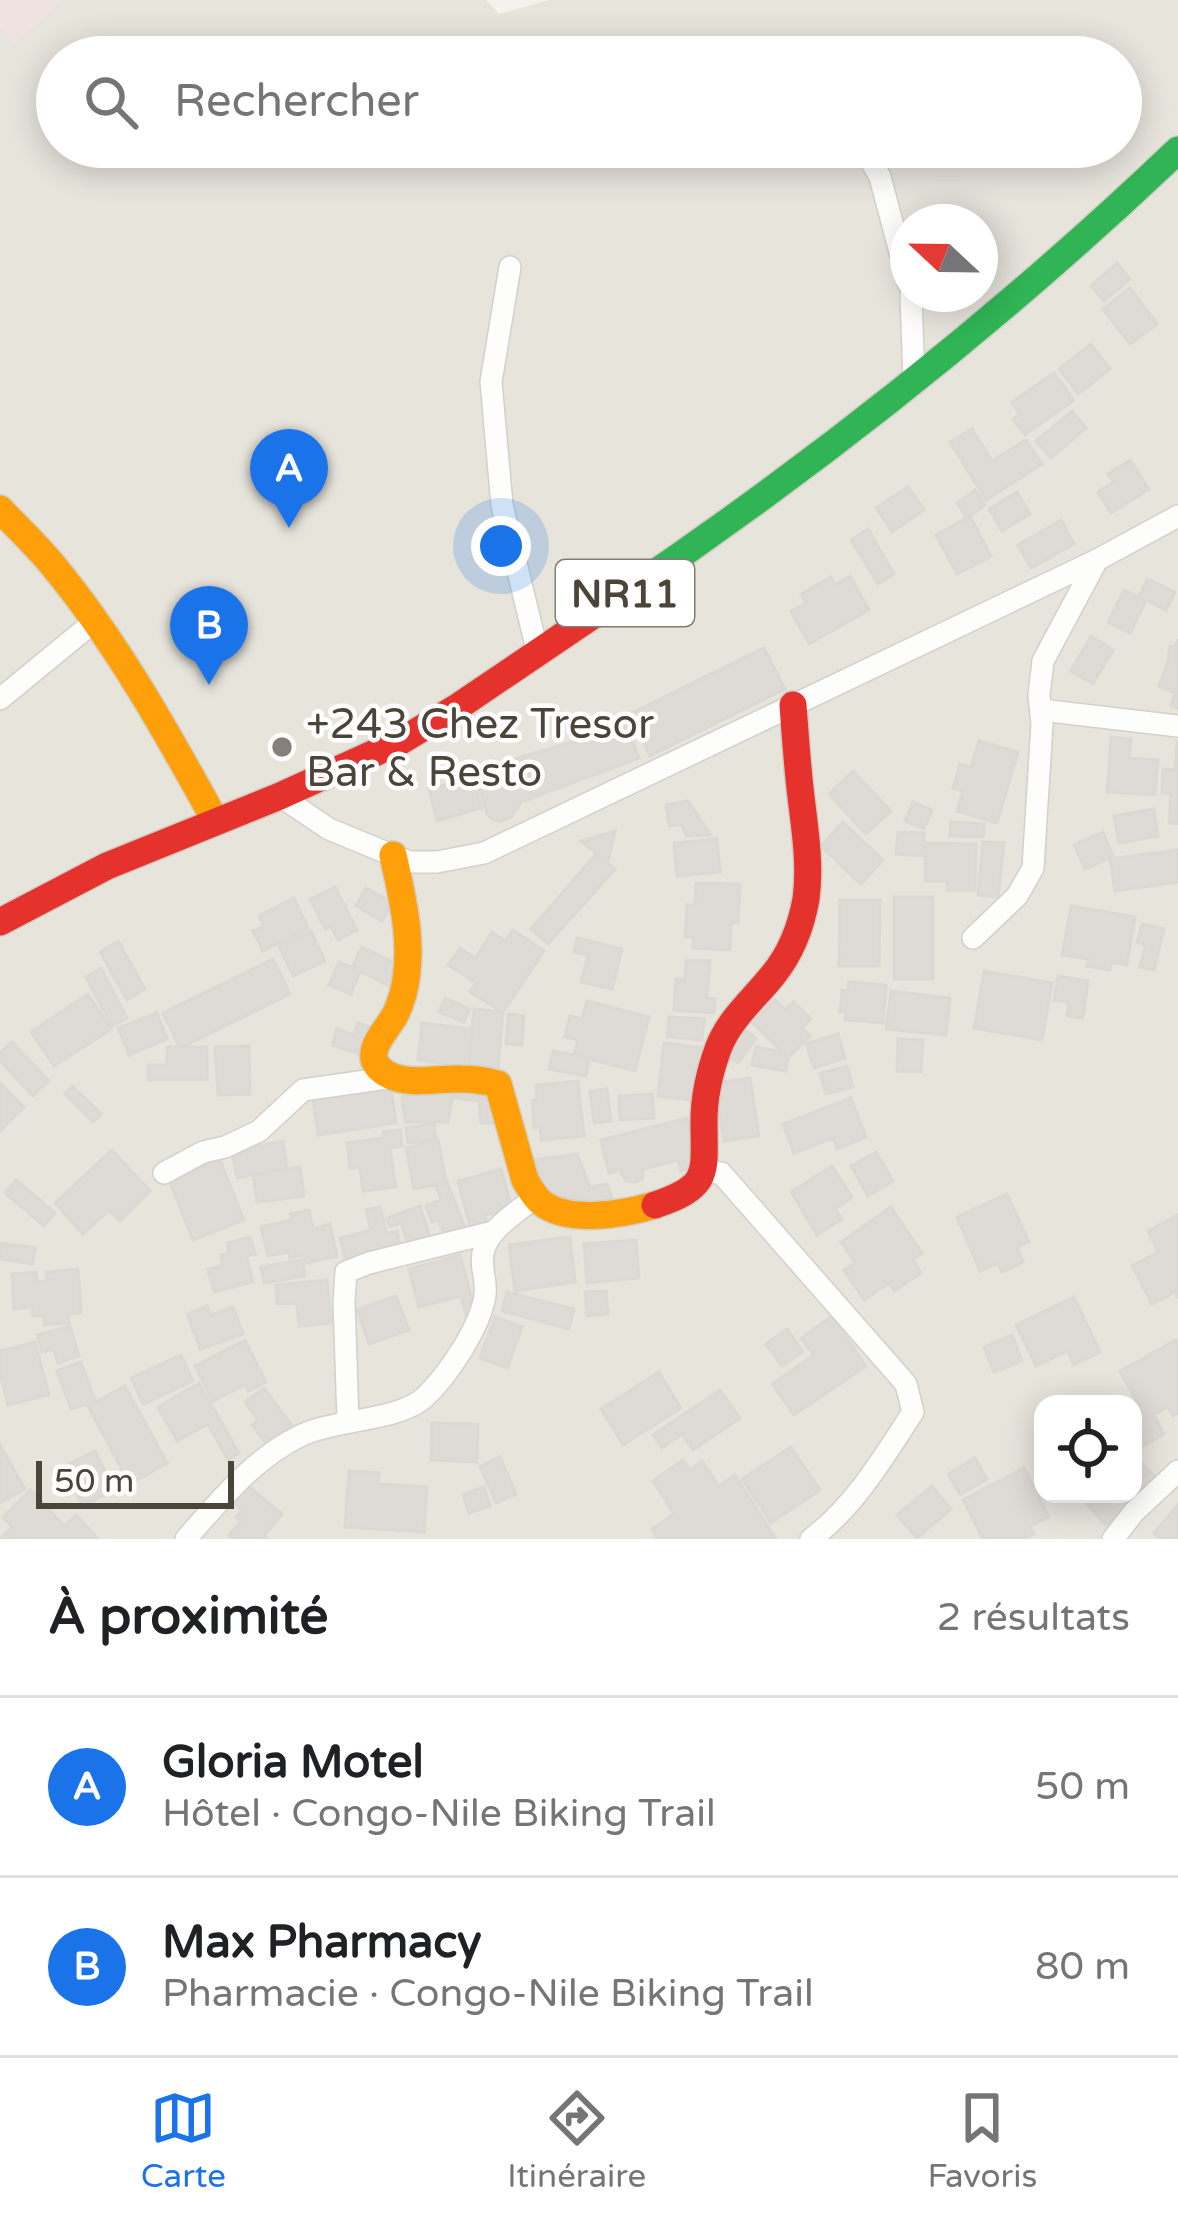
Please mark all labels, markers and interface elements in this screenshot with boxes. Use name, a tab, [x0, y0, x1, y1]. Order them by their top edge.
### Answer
search box	[36, 36, 1142, 168]
icon: search	[78, 69, 144, 135]
text: Rechercher	[174, 75, 419, 129]
north arrow	[890, 204, 998, 312]
pin: A	[250, 429, 328, 528]
your location	[471, 516, 531, 576]
road number: NR11	[556, 560, 694, 626]
pin: B	[170, 586, 248, 685]
place label: +243 Chez Tresor Bar & Resto	[306, 699, 654, 798]
marker: +243 Chez Tresor Bar & Resto	[269, 734, 295, 760]
map controls	[1034, 1395, 1142, 1503]
button: locate	[1034, 1395, 1142, 1503]
scale bar	[36, 1455, 234, 1508]
text: 50 m	[54, 1462, 134, 1501]
text: À proximité	[48, 1586, 328, 1648]
text: 2 résultats	[937, 1594, 1130, 1641]
text: Gloria Motel	[162, 1736, 424, 1790]
text: A	[72, 1763, 102, 1810]
text: 50 m	[1035, 1763, 1130, 1810]
text: Hôtel · Congo-Nile Biking Trail	[162, 1790, 716, 1837]
text: Max Pharmacy	[162, 1916, 481, 1970]
text: B	[73, 1943, 101, 1990]
text: 80 m	[1035, 1943, 1130, 1990]
text: Pharmacie · Congo-Nile Biking Trail	[162, 1970, 814, 2017]
tab: Carte	[141, 2085, 226, 2196]
tab: Itinéraire	[507, 2085, 646, 2196]
tab: Favoris	[927, 2085, 1037, 2196]

